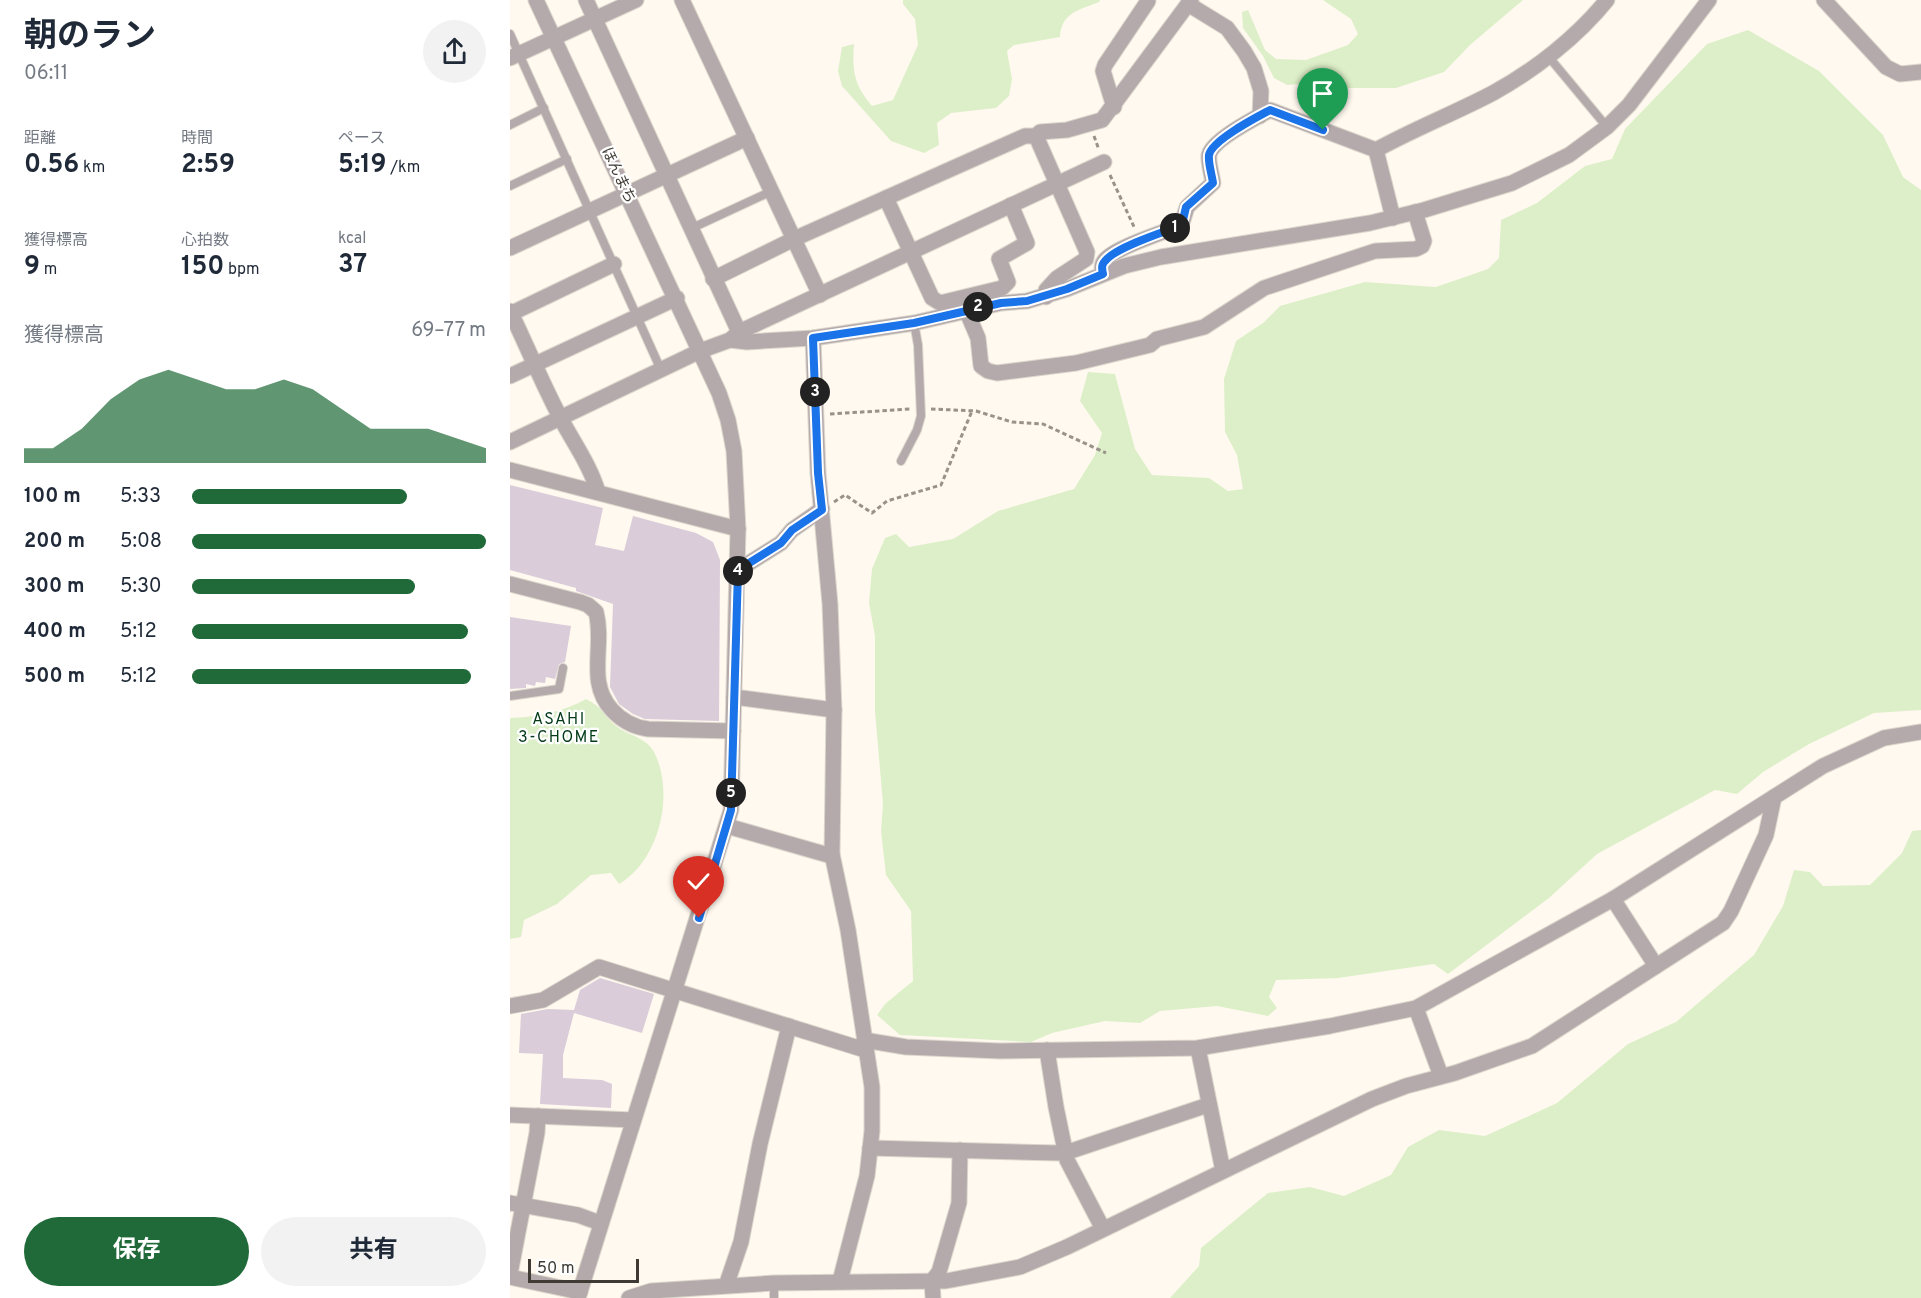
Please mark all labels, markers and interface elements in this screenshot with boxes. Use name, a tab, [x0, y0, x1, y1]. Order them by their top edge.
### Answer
text: 朝のラン	[24, 17, 156, 59]
button: share	[423, 20, 486, 83]
text: 06:11	[24, 61, 68, 87]
pin	[1297, 68, 1348, 130]
icon: arrive	[1306, 77, 1339, 110]
text: 距離	[24, 129, 56, 149]
text: 時間	[181, 129, 213, 149]
text: ペース	[338, 129, 385, 149]
street label: ほんまち	[596, 144, 639, 207]
text: 0.56	[24, 149, 79, 182]
text: 2:59	[181, 149, 235, 182]
text: 5:19	[338, 149, 387, 182]
text: km	[79, 158, 105, 178]
text: /km	[387, 158, 420, 178]
pin: 1	[1160, 213, 1190, 243]
text: 1	[1172, 218, 1178, 238]
text: kcal	[338, 229, 366, 249]
text: 獲得標高	[24, 231, 88, 251]
text: 心拍数	[181, 231, 229, 251]
text: 37	[338, 249, 367, 282]
text: 9	[24, 251, 40, 284]
text: 150	[181, 251, 224, 284]
text: m	[40, 260, 57, 280]
text: bpm	[224, 260, 260, 280]
pin: 2	[963, 292, 993, 322]
text: 2	[973, 297, 983, 317]
text: 69–77 m	[411, 318, 486, 344]
text: 獲得標高	[24, 323, 104, 349]
pin: 3	[800, 377, 830, 407]
text: 3	[810, 382, 820, 402]
text: 100 m	[24, 484, 81, 510]
text: 5:33	[120, 484, 161, 510]
text: 200 m	[24, 529, 85, 555]
text: 5:08	[120, 529, 162, 555]
pin: 4	[723, 556, 753, 586]
text: 4	[733, 561, 743, 581]
text: 300 m	[24, 574, 85, 600]
text: 5:30	[120, 574, 162, 600]
text: 400 m	[24, 619, 86, 645]
text: 5:12	[120, 619, 157, 645]
text: 500 m	[24, 664, 85, 690]
text: 5:12	[120, 664, 157, 690]
district label: ASAHI 3-CHOME	[518, 710, 600, 748]
pin: 5	[716, 778, 746, 808]
text: 5	[726, 783, 736, 803]
pin	[673, 856, 724, 918]
icon: check	[682, 865, 715, 898]
button: 保存	[24, 1217, 249, 1286]
button: 共有	[261, 1217, 486, 1286]
scale bar	[528, 1256, 639, 1284]
text: 50 m	[537, 1259, 575, 1279]

